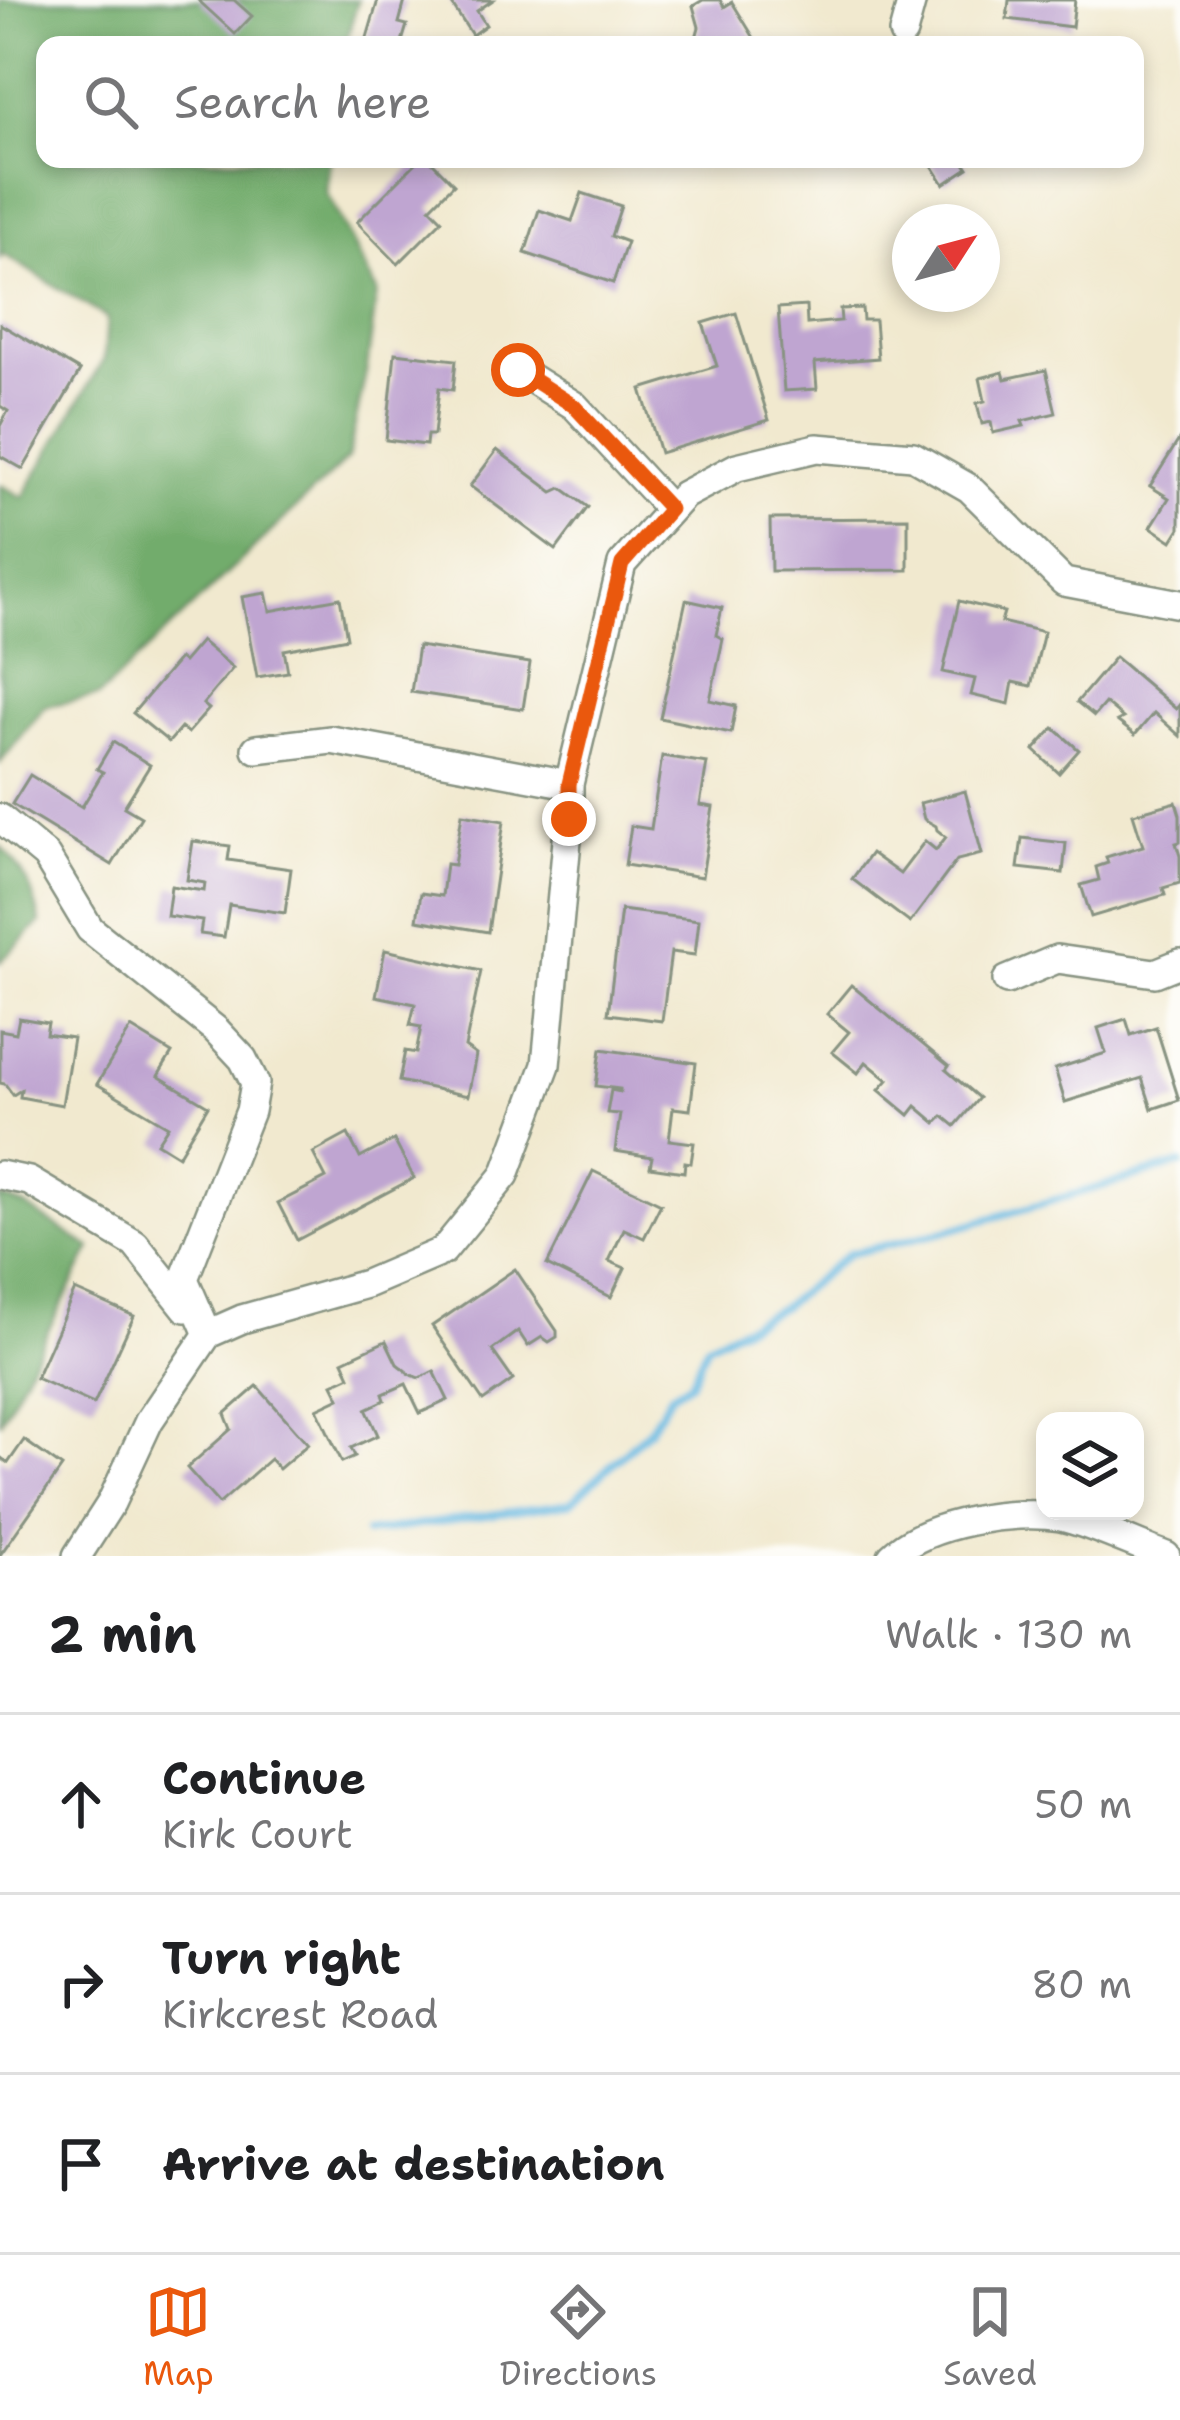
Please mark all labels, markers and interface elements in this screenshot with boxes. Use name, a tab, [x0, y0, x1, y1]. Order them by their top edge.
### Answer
search box	[36, 36, 1144, 168]
icon: search	[78, 69, 144, 135]
text: Search here	[174, 72, 431, 132]
north arrow	[892, 204, 1000, 312]
route start	[491, 343, 545, 397]
route end	[542, 792, 596, 846]
map controls	[1036, 1412, 1144, 1520]
button: layers	[1036, 1412, 1144, 1520]
text: 2 min	[48, 1600, 197, 1668]
text: Walk · 130 m	[885, 1608, 1132, 1660]
text: Continue	[162, 1748, 366, 1808]
icon: ahead	[48, 1771, 114, 1837]
text: 50 m	[1034, 1778, 1132, 1830]
text: Kirk Court	[162, 1808, 353, 1860]
text: Turn right	[162, 1928, 401, 1988]
icon: right	[48, 1951, 114, 2017]
text: 80 m	[1031, 1958, 1132, 2010]
text: Kirkcrest Road	[162, 1988, 438, 2040]
icon: arrive	[48, 2131, 114, 2197]
text: Arrive at destination	[162, 2134, 665, 2194]
tab: Map	[143, 2279, 214, 2396]
tab: Directions	[500, 2279, 657, 2396]
tab: Saved	[943, 2279, 1037, 2396]

